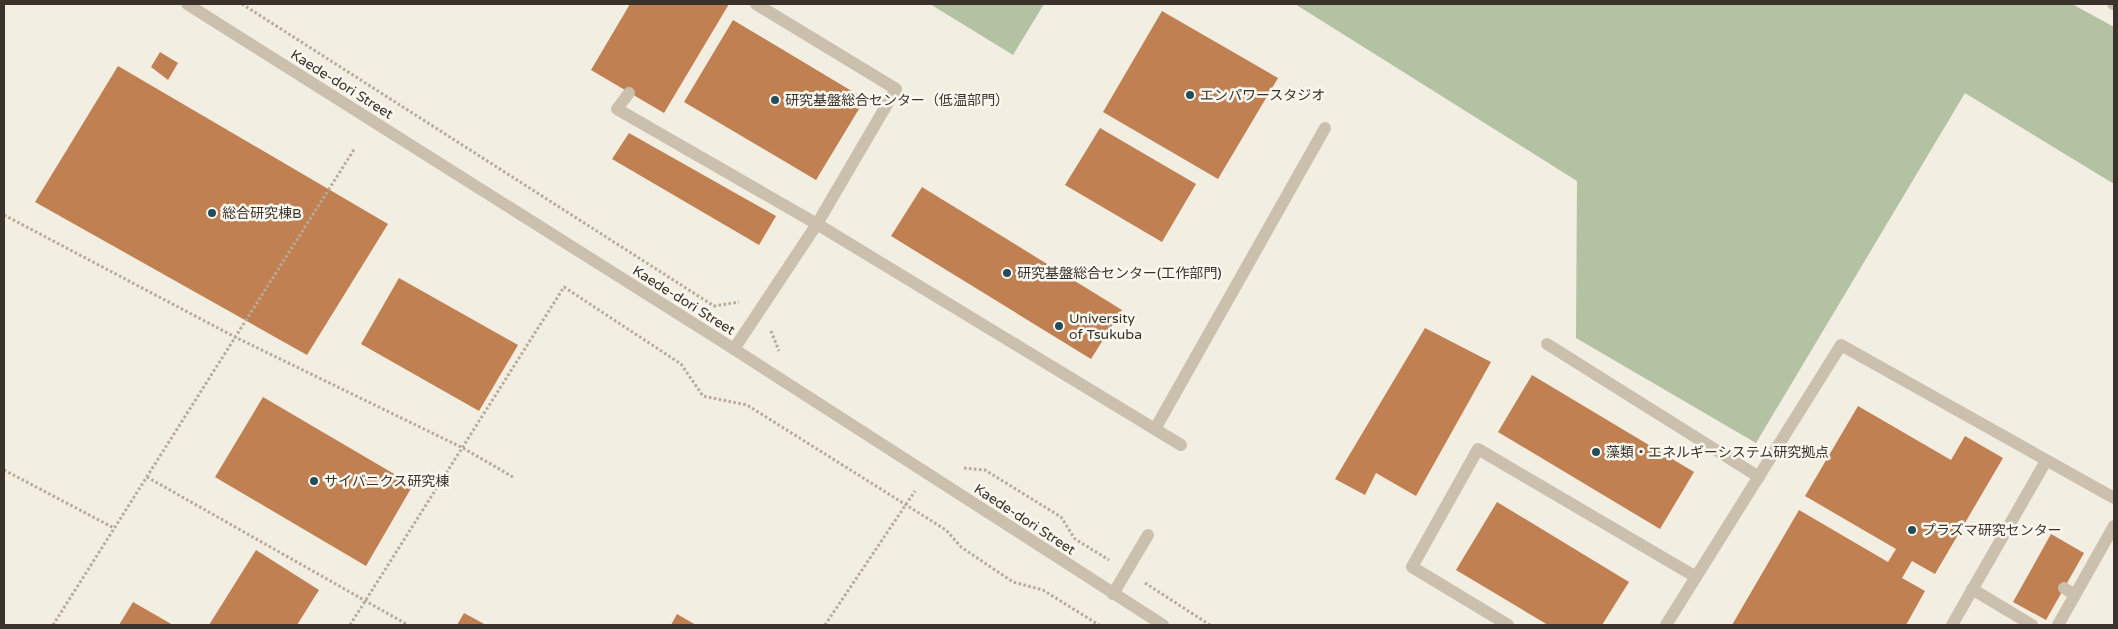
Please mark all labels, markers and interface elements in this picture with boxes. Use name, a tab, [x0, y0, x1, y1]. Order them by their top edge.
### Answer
street label: Kaede-dori Street	[287, 46, 397, 123]
place label: エンパワースタジオ	[1200, 87, 1325, 104]
marker: エンパワースタジオ	[1184, 89, 1196, 101]
place label: 研究基盤総合センター（低温部門）	[785, 92, 1009, 109]
marker: 研究基盤総合センター（低温部門）	[769, 94, 781, 106]
place label: 総合研究棟B	[222, 205, 302, 222]
marker: 総合研究棟B	[206, 207, 218, 219]
street label: Kaede-dori Street	[629, 262, 739, 339]
place label: 研究基盤総合センター(工作部門)	[1017, 265, 1222, 282]
marker: 研究基盤総合センター(工作部門)	[1001, 267, 1013, 279]
place label: University of Tsukuba	[1069, 310, 1142, 343]
marker: University of Tsukuba	[1053, 320, 1065, 332]
place label: 藻類・エネルギーシステム研究拠点	[1606, 444, 1829, 461]
marker: 藻類・エネルギーシステム研究拠点	[1590, 446, 1602, 458]
place label: サイバニクス研究棟	[324, 473, 449, 490]
marker: サイバニクス研究棟	[308, 475, 320, 487]
street label: Kaede-dori Street	[971, 480, 1079, 559]
place label: プラズマ研究センター	[1922, 522, 2062, 539]
marker: プラズマ研究センター	[1906, 524, 1918, 536]

